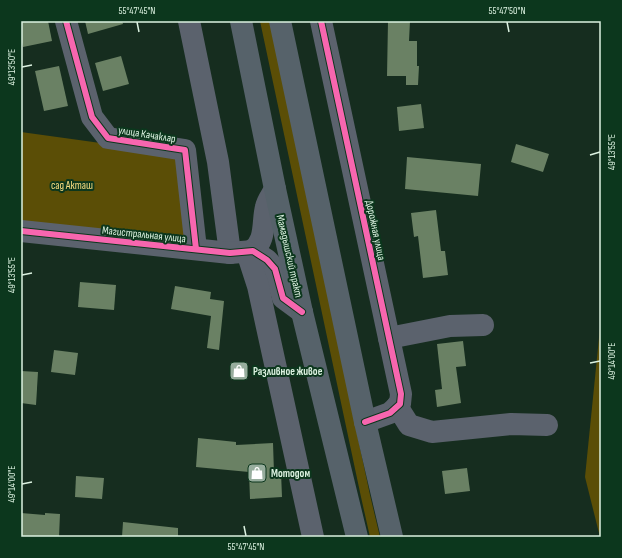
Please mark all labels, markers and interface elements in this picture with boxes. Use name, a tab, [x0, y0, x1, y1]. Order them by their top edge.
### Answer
text: 55°47'45"N	[119, 5, 155, 17]
text: 55°47'50"N	[488, 5, 526, 17]
text: 49°13'50"E	[6, 49, 18, 85]
street label: улица Качаклар	[117, 124, 177, 145]
text: 49°13'55"E	[606, 134, 618, 170]
park label: сад Акташ	[51, 179, 93, 192]
street label: Дорожная улица	[363, 199, 388, 261]
street label: Мамадышский тракт	[274, 213, 305, 299]
street label: Магистральная улица	[101, 224, 186, 245]
text: 49°13'55"E	[6, 257, 18, 293]
text: 49°14'00"E	[606, 343, 618, 379]
shop icon: Разливное живое	[228, 360, 250, 382]
place label: Разливное живое	[253, 365, 323, 378]
shop icon: Мотодом	[246, 462, 268, 484]
text: 49°14'00"E	[6, 466, 18, 502]
place label: Мотодом	[271, 467, 310, 480]
text: 55°47'45"N	[228, 541, 264, 553]

